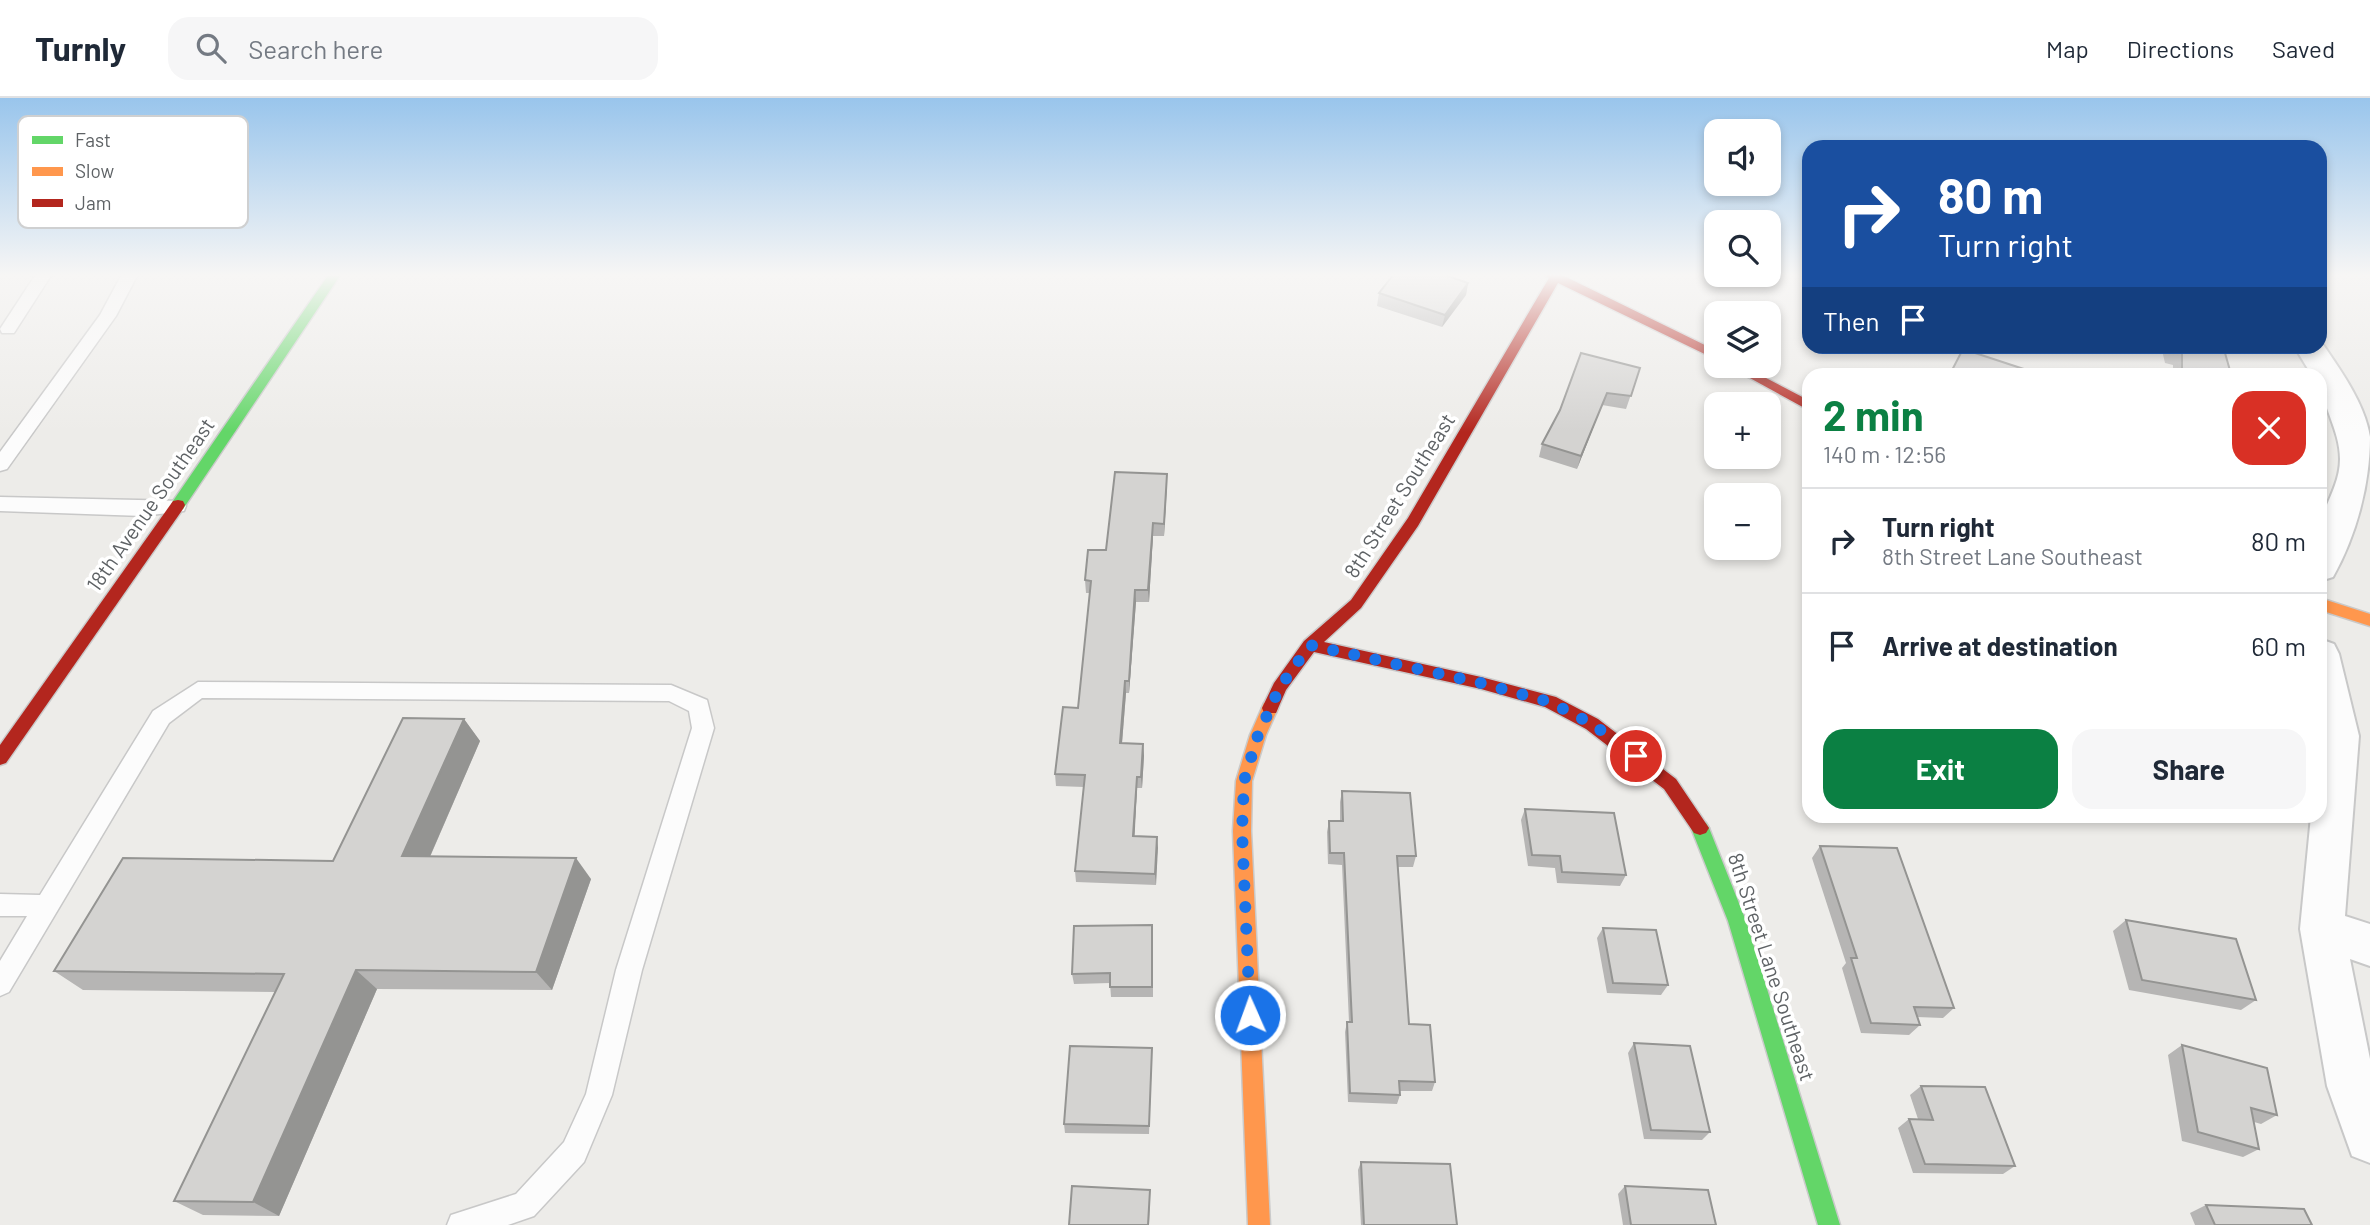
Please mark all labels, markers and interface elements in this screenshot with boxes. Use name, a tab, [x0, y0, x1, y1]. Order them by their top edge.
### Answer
search box	[168, 17, 658, 80]
text: Turnly	[35, 28, 126, 68]
icon: search	[192, 29, 230, 67]
text: Search here	[248, 33, 383, 64]
text: Map	[2046, 34, 2089, 63]
text: Directions	[2127, 34, 2234, 63]
text: Saved	[2272, 34, 2335, 63]
legend	[18, 116, 248, 228]
map controls	[1704, 119, 1781, 560]
button: sound	[1704, 119, 1781, 196]
text: Fast	[75, 128, 111, 151]
text: Slow	[75, 159, 114, 182]
text: 80 m	[1938, 165, 2043, 224]
icon: right	[1823, 168, 1914, 259]
text: Jam	[75, 191, 111, 214]
button: search	[1704, 210, 1781, 287]
text: Turn right	[1938, 225, 2073, 263]
button: layers	[1704, 301, 1781, 378]
icon: arrive	[1894, 301, 1932, 339]
text: Then	[1823, 305, 1880, 336]
text: 2 min	[1823, 389, 1924, 439]
button: close	[2232, 391, 2306, 465]
button: +	[1704, 392, 1781, 469]
street label: 8th Street Southeast	[1338, 408, 1459, 582]
street label: 18th Avenue Southeast	[81, 413, 219, 596]
text: 140 m · 12:56	[1823, 440, 1946, 468]
button: −	[1704, 483, 1781, 560]
text: Turn right	[1882, 511, 1995, 542]
icon: right	[1823, 522, 1861, 560]
text: 80 m	[2251, 525, 2306, 556]
text: 8th Street Lane Southeast	[1882, 542, 2143, 570]
icon: arrive	[1823, 627, 1861, 665]
text: Arrive at destination	[1882, 630, 2118, 661]
text: 60 m	[2251, 630, 2306, 661]
pin	[1606, 726, 1666, 786]
button: Exit	[1823, 729, 2058, 809]
button: Share	[2072, 729, 2306, 809]
icon: arrive	[1617, 737, 1655, 775]
street label: 8th Street Lane Southeast	[1724, 849, 1821, 1084]
position arrow	[1213, 978, 1287, 1052]

